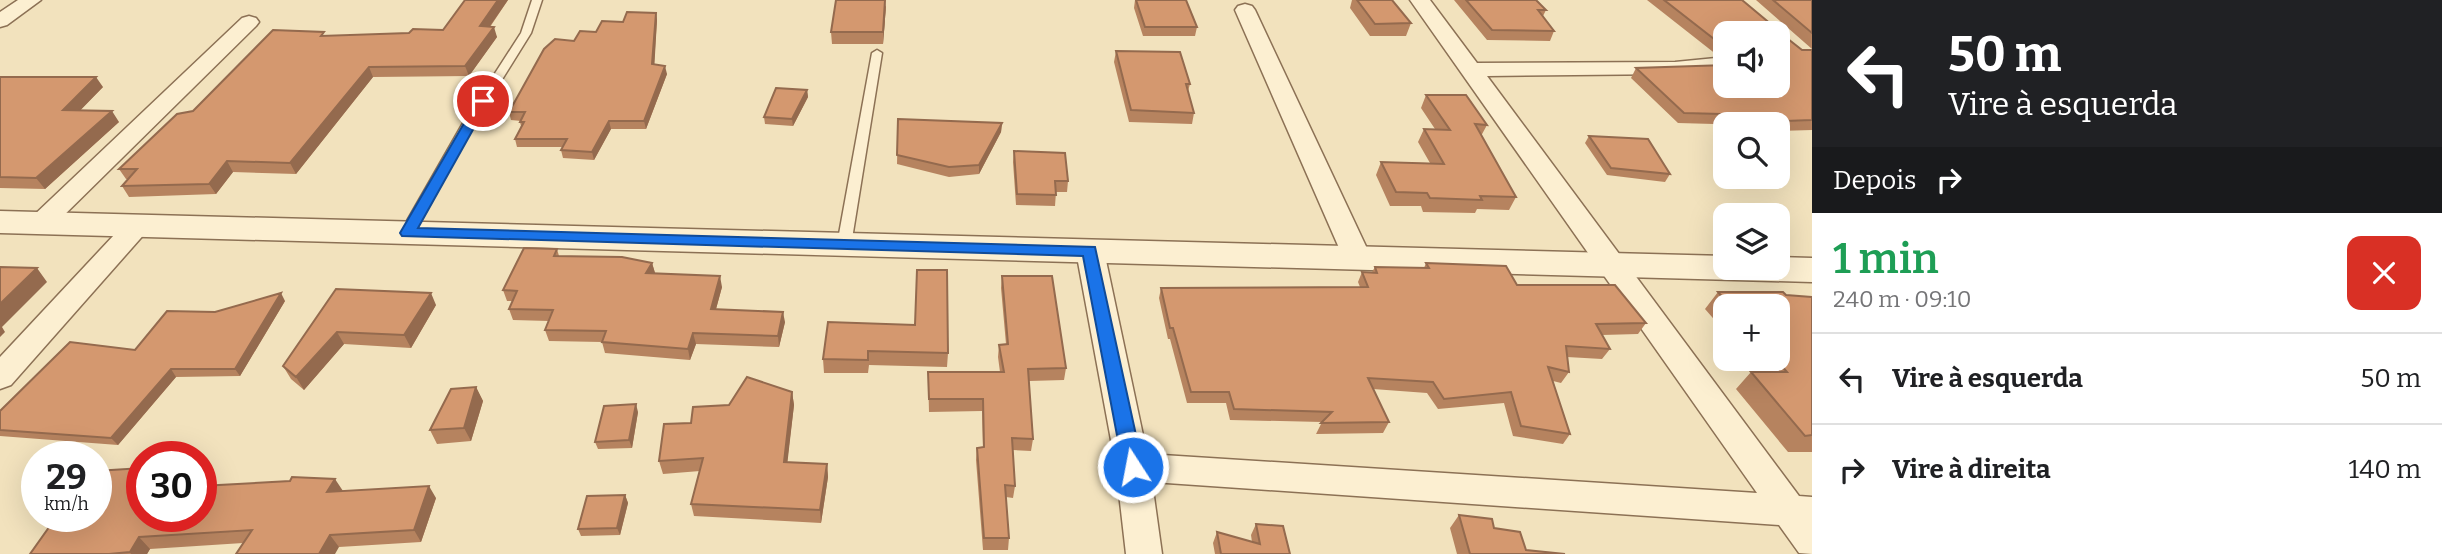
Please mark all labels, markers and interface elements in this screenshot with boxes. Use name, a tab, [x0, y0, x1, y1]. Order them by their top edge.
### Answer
map controls	[1713, 21, 1790, 371]
button: sound	[1713, 21, 1790, 98]
text: 50 m	[1948, 25, 2061, 84]
icon: left	[1833, 28, 1924, 119]
pin	[453, 71, 513, 131]
icon: arrive	[464, 82, 502, 120]
text: Vire à esquerda	[1948, 85, 2178, 123]
button: search	[1713, 112, 1790, 189]
icon: right	[1930, 161, 1968, 199]
text: Depois	[1833, 165, 1916, 196]
button: layers	[1713, 203, 1790, 280]
text: 1 min	[1833, 234, 1939, 284]
button: close	[2347, 236, 2421, 310]
text: 240 m · 09:10	[1833, 285, 1971, 313]
button: +	[1713, 294, 1790, 371]
icon: left	[1833, 360, 1871, 398]
text: Vire à esquerda	[1892, 363, 2083, 394]
text: 50 m	[2360, 363, 2421, 394]
position arrow	[1096, 430, 1170, 504]
speed limit sign: 30	[126, 441, 217, 532]
icon: right	[1833, 451, 1871, 489]
text: Vire à direita	[1892, 454, 2051, 485]
text: 140 m	[2349, 454, 2421, 485]
text: 29	[46, 456, 87, 498]
text: km/h	[44, 493, 89, 515]

